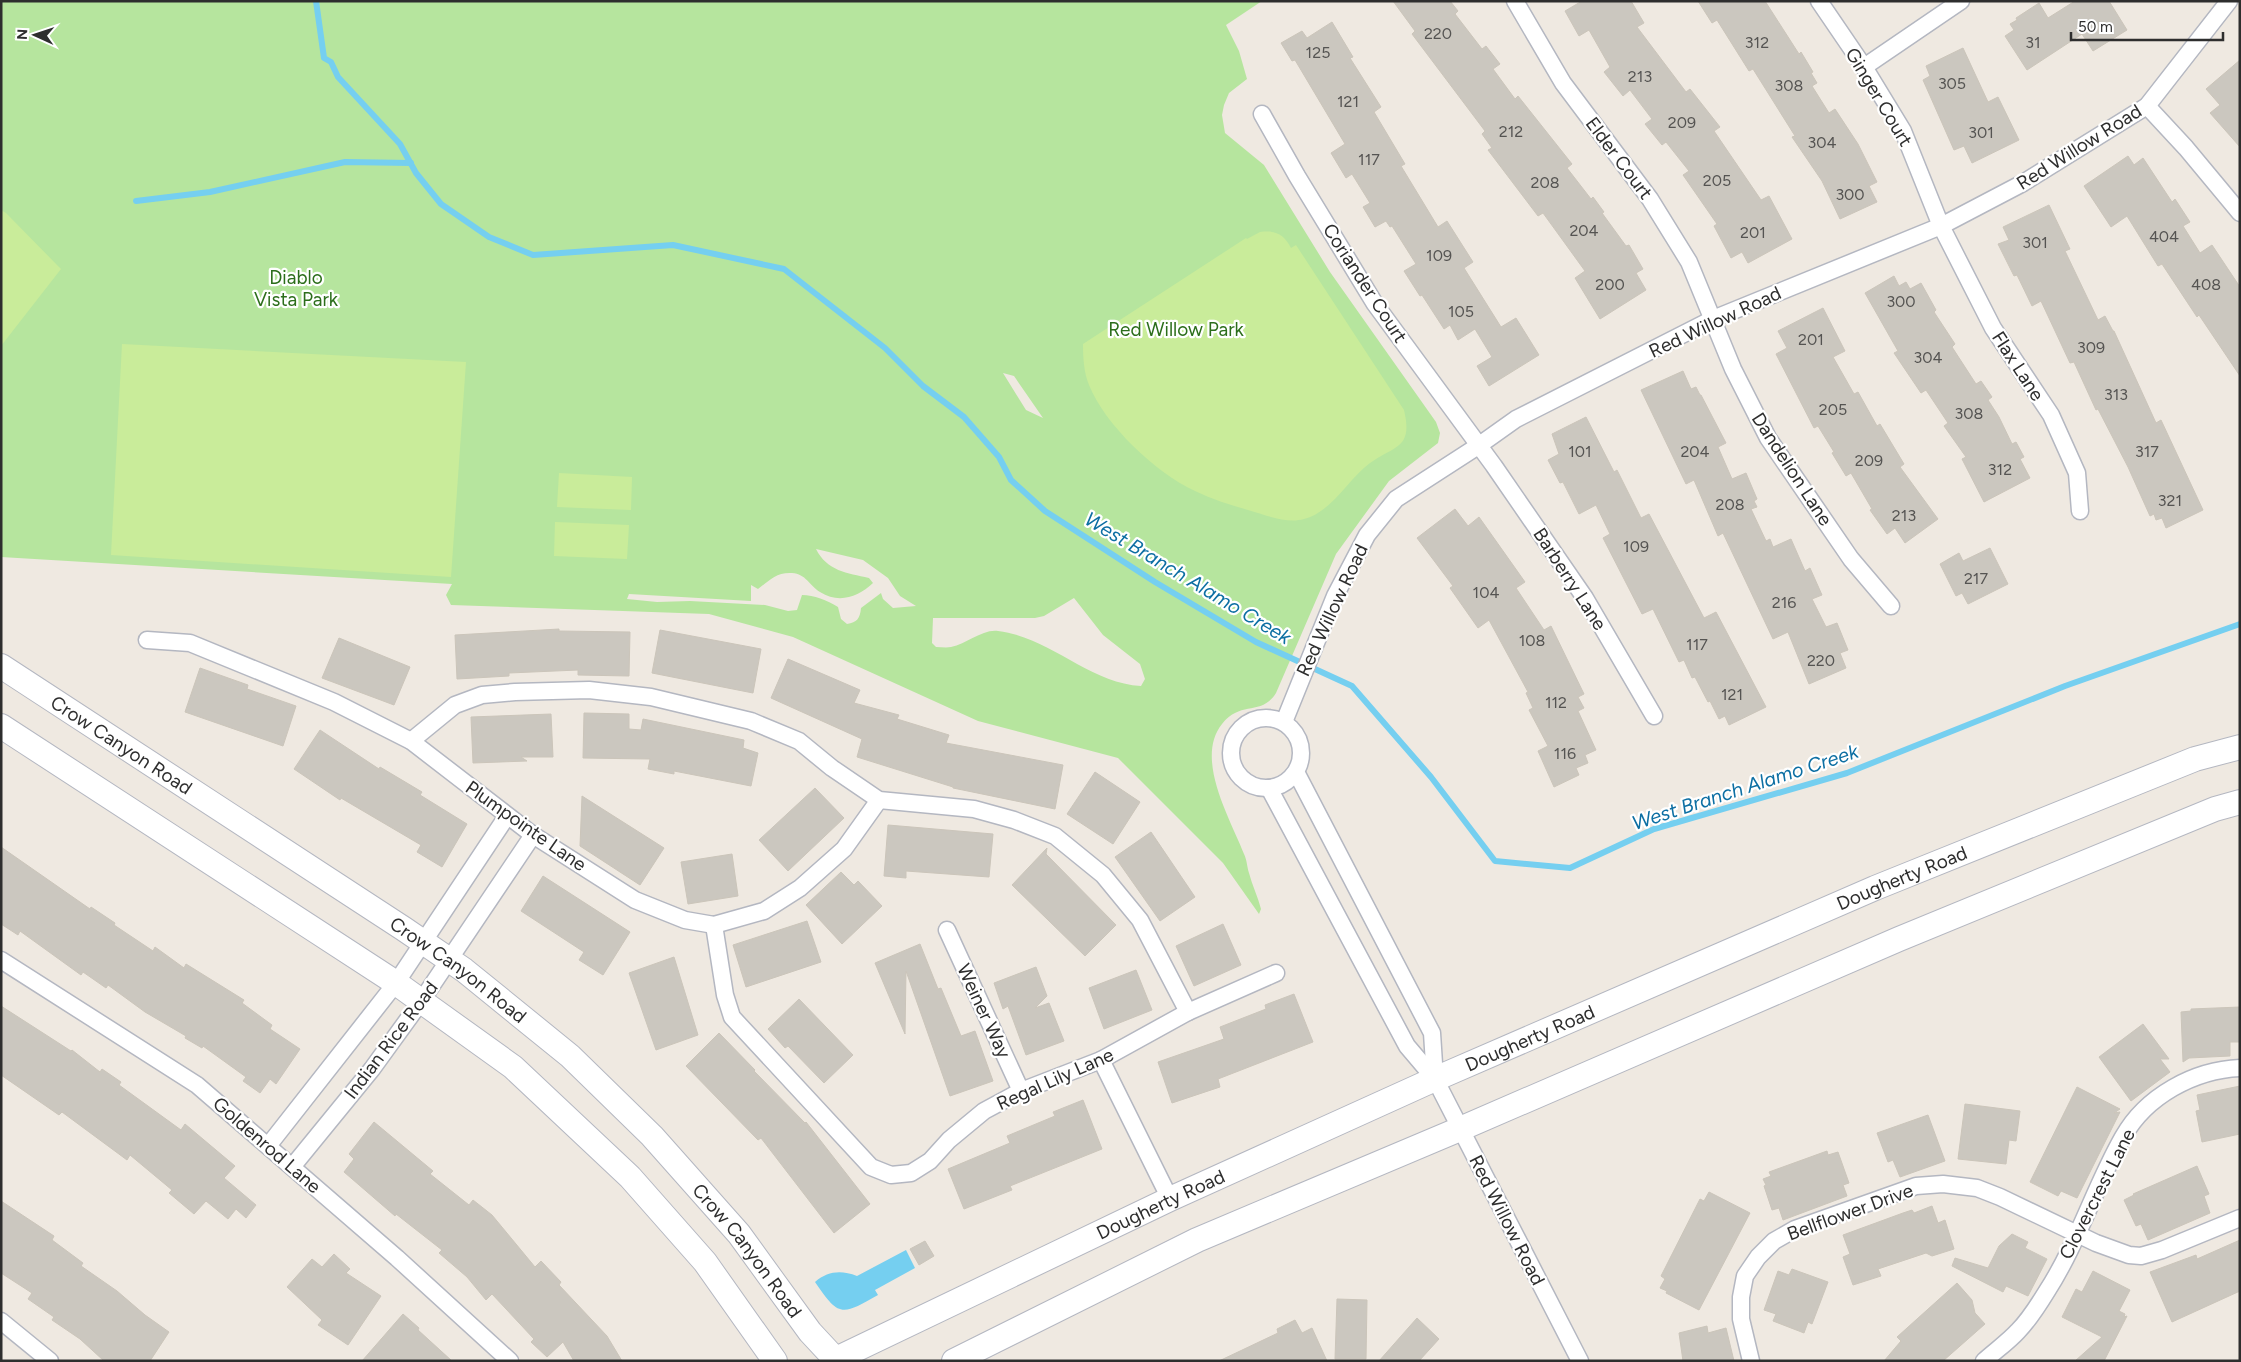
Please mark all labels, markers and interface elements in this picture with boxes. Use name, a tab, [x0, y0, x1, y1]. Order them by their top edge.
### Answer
north arrow	[10, 10, 60, 60]
scale bar	[2071, 10, 2224, 42]
text: 50 m	[2078, 18, 2113, 36]
house number: 220	[1424, 24, 1452, 43]
text: N	[14, 28, 31, 40]
house number: 312	[1745, 33, 1769, 52]
house number: 31	[2025, 33, 2041, 52]
house number: 125	[1306, 43, 1330, 62]
street label: Ginger Court	[1841, 43, 1917, 151]
house number: 213	[1628, 67, 1652, 86]
house number: 305	[1938, 74, 1966, 93]
house number: 308	[1775, 76, 1803, 95]
house number: 121	[1337, 92, 1359, 111]
street label: Red Willow Road	[2012, 99, 2146, 195]
street label: Elder Court	[1581, 112, 1657, 204]
house number: 209	[1668, 113, 1696, 132]
house number: 212	[1499, 122, 1523, 141]
house number: 301	[1968, 123, 1994, 142]
house number: 304	[1808, 133, 1837, 152]
house number: 117	[1358, 150, 1380, 169]
house number: 205	[1703, 171, 1731, 190]
house number: 208	[1530, 173, 1560, 192]
house number: 300	[1835, 185, 1865, 204]
street label: Coriander Court	[1318, 219, 1412, 347]
house number: 204	[1569, 221, 1599, 240]
house number: 201	[1740, 223, 1766, 242]
house number: 404	[2149, 227, 2179, 246]
house number: 301	[2022, 233, 2048, 252]
house number: 109	[1426, 246, 1452, 265]
park label: Diablo Vista Park	[254, 266, 339, 311]
house number: 200	[1595, 275, 1625, 294]
house number: 408	[2191, 275, 2221, 294]
street label: Red Willow Road	[1645, 281, 1785, 363]
house number: 300	[1886, 292, 1916, 311]
house number: 105	[1448, 302, 1474, 321]
park label: Red Willow Park	[1108, 318, 1245, 341]
street label: Flax Lane	[1987, 327, 2049, 405]
house number: 201	[1798, 330, 1824, 349]
house number: 309	[2077, 338, 2105, 357]
house number: 304	[1914, 348, 1943, 367]
house number: 313	[2104, 385, 2128, 404]
house number: 205	[1819, 400, 1847, 419]
house number: 308	[1955, 404, 1983, 423]
street label: Dandelion Lane	[1747, 408, 1837, 530]
house number: 101	[1568, 442, 1592, 461]
house number: 204	[1680, 442, 1710, 461]
house number: 317	[2135, 442, 2159, 461]
house number: 209	[1855, 451, 1883, 470]
house number: 312	[1988, 460, 2012, 479]
house number: 321	[2158, 491, 2182, 510]
house number: 208	[1715, 495, 1745, 514]
house number: 213	[1892, 506, 1916, 525]
water label: West Branch Alamo Creek	[1080, 507, 1297, 650]
street label: Barberry Lane	[1528, 524, 1612, 634]
house number: 109	[1623, 537, 1649, 556]
street label: Red Willow Road	[1291, 540, 1373, 680]
house number: 217	[1964, 569, 1988, 588]
house number: 104	[1473, 583, 1499, 602]
house number: 216	[1772, 593, 1796, 612]
house number: 108	[1519, 631, 1545, 650]
house number: 117	[1686, 635, 1708, 654]
house number: 220	[1807, 651, 1835, 670]
house number: 121	[1721, 685, 1743, 704]
street label: Crow Canyon Road	[47, 690, 197, 799]
house number: 112	[1545, 693, 1567, 712]
water label: West Branch Alamo Creek	[1629, 739, 1862, 835]
house number: 116	[1554, 744, 1576, 763]
street label: Plumpointe Lane	[461, 776, 591, 876]
street label: Dougherty Road	[1833, 841, 1970, 915]
street label: Crow Canyon Road	[386, 912, 531, 1028]
street label: Weiner Way	[952, 960, 1016, 1062]
street label: Indian Rice Road	[339, 977, 443, 1103]
street label: Dougherty Road	[1461, 1000, 1598, 1076]
street label: Regal Lily Lane	[993, 1043, 1117, 1115]
street label: Goldenrod Lane	[208, 1092, 326, 1198]
street label: Clovercrest Lane	[2054, 1125, 2140, 1263]
street label: Red Willow Road	[1464, 1151, 1550, 1289]
street label: Dougherty Road	[1093, 1164, 1228, 1244]
street label: Crow Canyon Road	[688, 1178, 807, 1322]
street label: Bellflower Drive	[1784, 1179, 1916, 1245]

